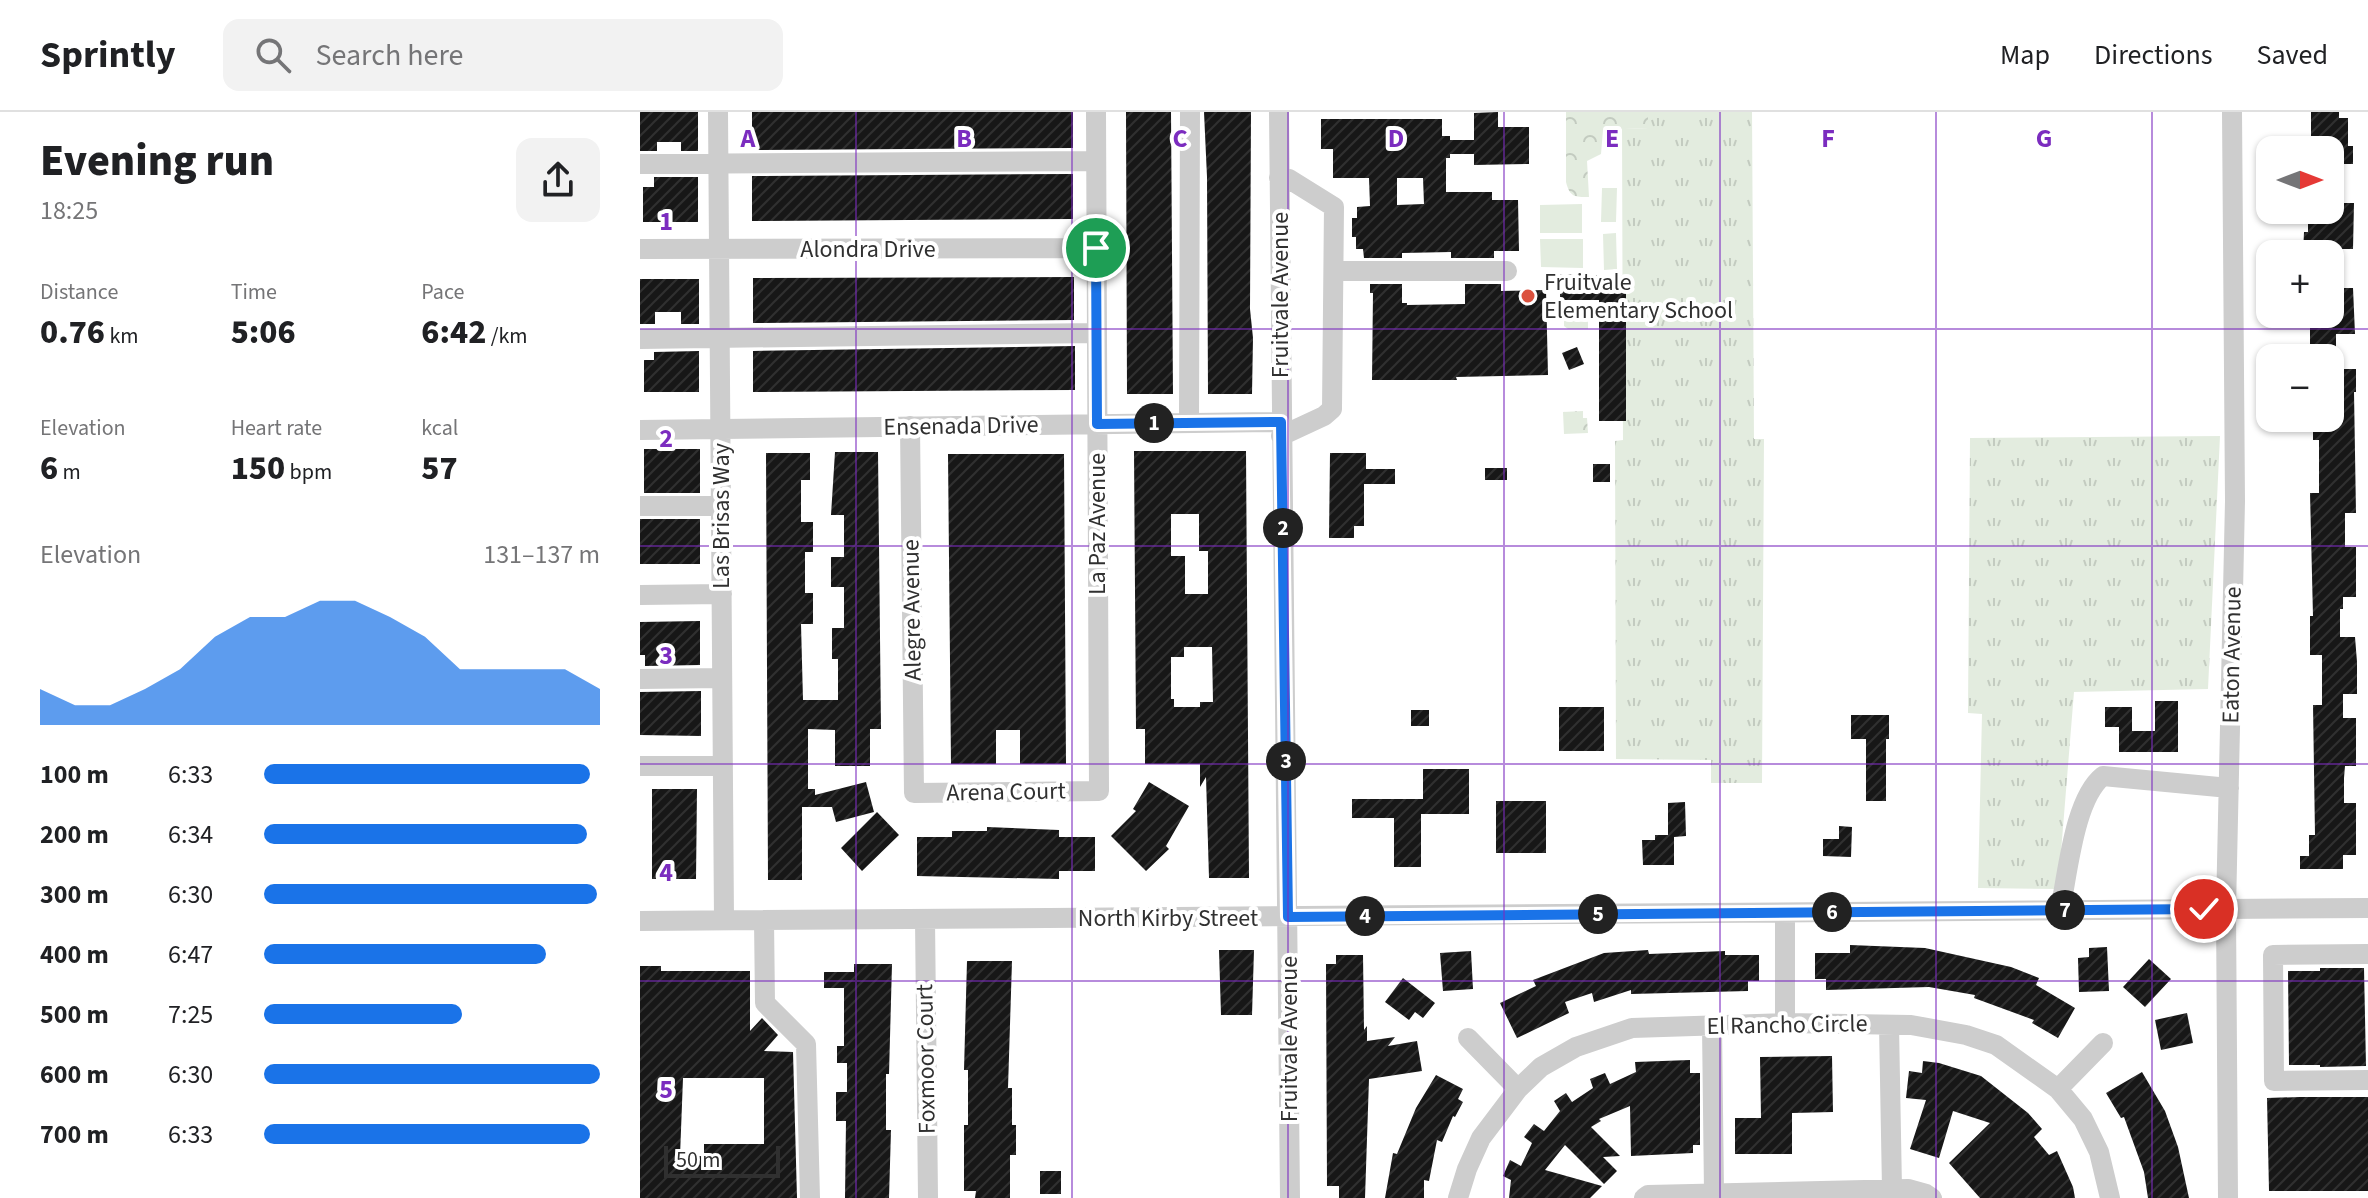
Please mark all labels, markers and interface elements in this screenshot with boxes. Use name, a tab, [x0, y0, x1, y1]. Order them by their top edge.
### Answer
search box	[223, 19, 783, 91]
text: Sprintly	[40, 28, 175, 82]
icon: search	[251, 33, 295, 77]
text: Search here	[315, 34, 463, 77]
text: Map	[2000, 35, 2050, 75]
text: Directions	[2094, 35, 2213, 75]
text: Saved	[2257, 35, 2328, 75]
text: A	[740, 120, 757, 157]
text: B	[956, 120, 972, 157]
text: C	[1172, 120, 1188, 157]
text: D	[1388, 120, 1404, 157]
text: E	[1605, 120, 1619, 157]
text: F	[1821, 120, 1835, 157]
text: G	[2036, 120, 2052, 157]
text: Evening run	[40, 130, 274, 193]
north arrow	[2256, 136, 2344, 224]
map controls	[2256, 136, 2344, 432]
button: share	[516, 138, 600, 222]
text: 18:25	[40, 192, 98, 229]
text: 1	[659, 203, 673, 240]
street label: Fruitvale Avenue	[1263, 212, 1298, 378]
pin	[1062, 214, 1130, 282]
icon: arrive	[1074, 226, 1118, 270]
street label: Alondra Drive	[800, 232, 936, 267]
button: +	[2256, 240, 2344, 328]
place label: Fruitvale Elementary School	[1544, 265, 1733, 328]
text: Distance	[40, 276, 118, 308]
text: Time	[231, 276, 277, 308]
text: Pace	[421, 276, 464, 308]
marker: Fruitvale Elementary School	[1519, 287, 1537, 305]
text: 0.76	[40, 308, 105, 357]
text: 5:06	[231, 308, 296, 357]
text: 6:42	[421, 308, 486, 357]
text: km	[105, 320, 139, 352]
text: /km	[486, 320, 528, 352]
button: −	[2256, 344, 2344, 432]
pin: 1	[1134, 403, 1174, 443]
street label: Ensenada Drive	[883, 407, 1039, 445]
text: 1	[1148, 407, 1160, 439]
text: Elevation	[40, 412, 126, 444]
text: Heart rate	[231, 412, 322, 444]
text: kcal	[421, 412, 458, 444]
text: 2	[659, 420, 673, 457]
street label: Las Brisas Way	[704, 443, 739, 589]
text: 6	[40, 444, 58, 493]
text: 150	[231, 444, 285, 493]
text: 57	[421, 444, 458, 493]
street label: La Paz Avenue	[1080, 453, 1115, 595]
text: m	[58, 456, 81, 488]
text: bpm	[285, 456, 332, 488]
pin: 2	[1263, 508, 1303, 548]
text: 2	[1277, 512, 1289, 544]
text: Elevation	[40, 536, 141, 573]
text: 131–137 m	[483, 536, 600, 573]
street label: Alegre Avenue	[893, 539, 931, 681]
street label: Eaton Avenue	[2213, 586, 2251, 724]
text: 3	[659, 637, 673, 674]
pin: 3	[1266, 741, 1306, 781]
text: 3	[1280, 745, 1292, 777]
text: 100 m	[40, 756, 109, 793]
text: 6:33	[168, 756, 213, 793]
street label: Arena Court	[946, 773, 1066, 811]
text: 200 m	[40, 816, 109, 853]
text: 6:34	[168, 816, 213, 853]
text: 4	[659, 854, 673, 891]
pin	[2170, 875, 2238, 943]
text: 300 m	[40, 876, 109, 913]
text: 6:30	[168, 876, 213, 913]
icon: check	[2182, 887, 2226, 931]
pin: 7	[2045, 890, 2085, 930]
pin: 6	[1812, 892, 1852, 932]
pin: 5	[1578, 894, 1618, 934]
text: 7	[2059, 894, 2071, 926]
pin: 4	[1345, 896, 1385, 936]
text: 6	[1826, 896, 1838, 928]
text: 5	[1592, 898, 1604, 930]
text: 4	[1359, 900, 1371, 932]
street label: North Kirby Street	[1078, 901, 1258, 936]
text: 400 m	[40, 936, 109, 973]
text: 6:47	[168, 936, 213, 973]
street label: Fruitvale Avenue	[1272, 956, 1307, 1122]
street label: Foxmoor Court	[907, 984, 945, 1134]
text: 500 m	[40, 996, 109, 1033]
text: 7:25	[168, 996, 213, 1033]
street label: El Rancho Circle	[1706, 1006, 1868, 1044]
text: 600 m	[40, 1056, 109, 1093]
text: 6:30	[168, 1056, 213, 1093]
text: 5	[659, 1071, 673, 1108]
text: 700 m	[40, 1116, 109, 1153]
text: 6:33	[168, 1116, 213, 1153]
scale bar	[664, 1142, 780, 1178]
text: 50 m	[676, 1144, 721, 1176]

